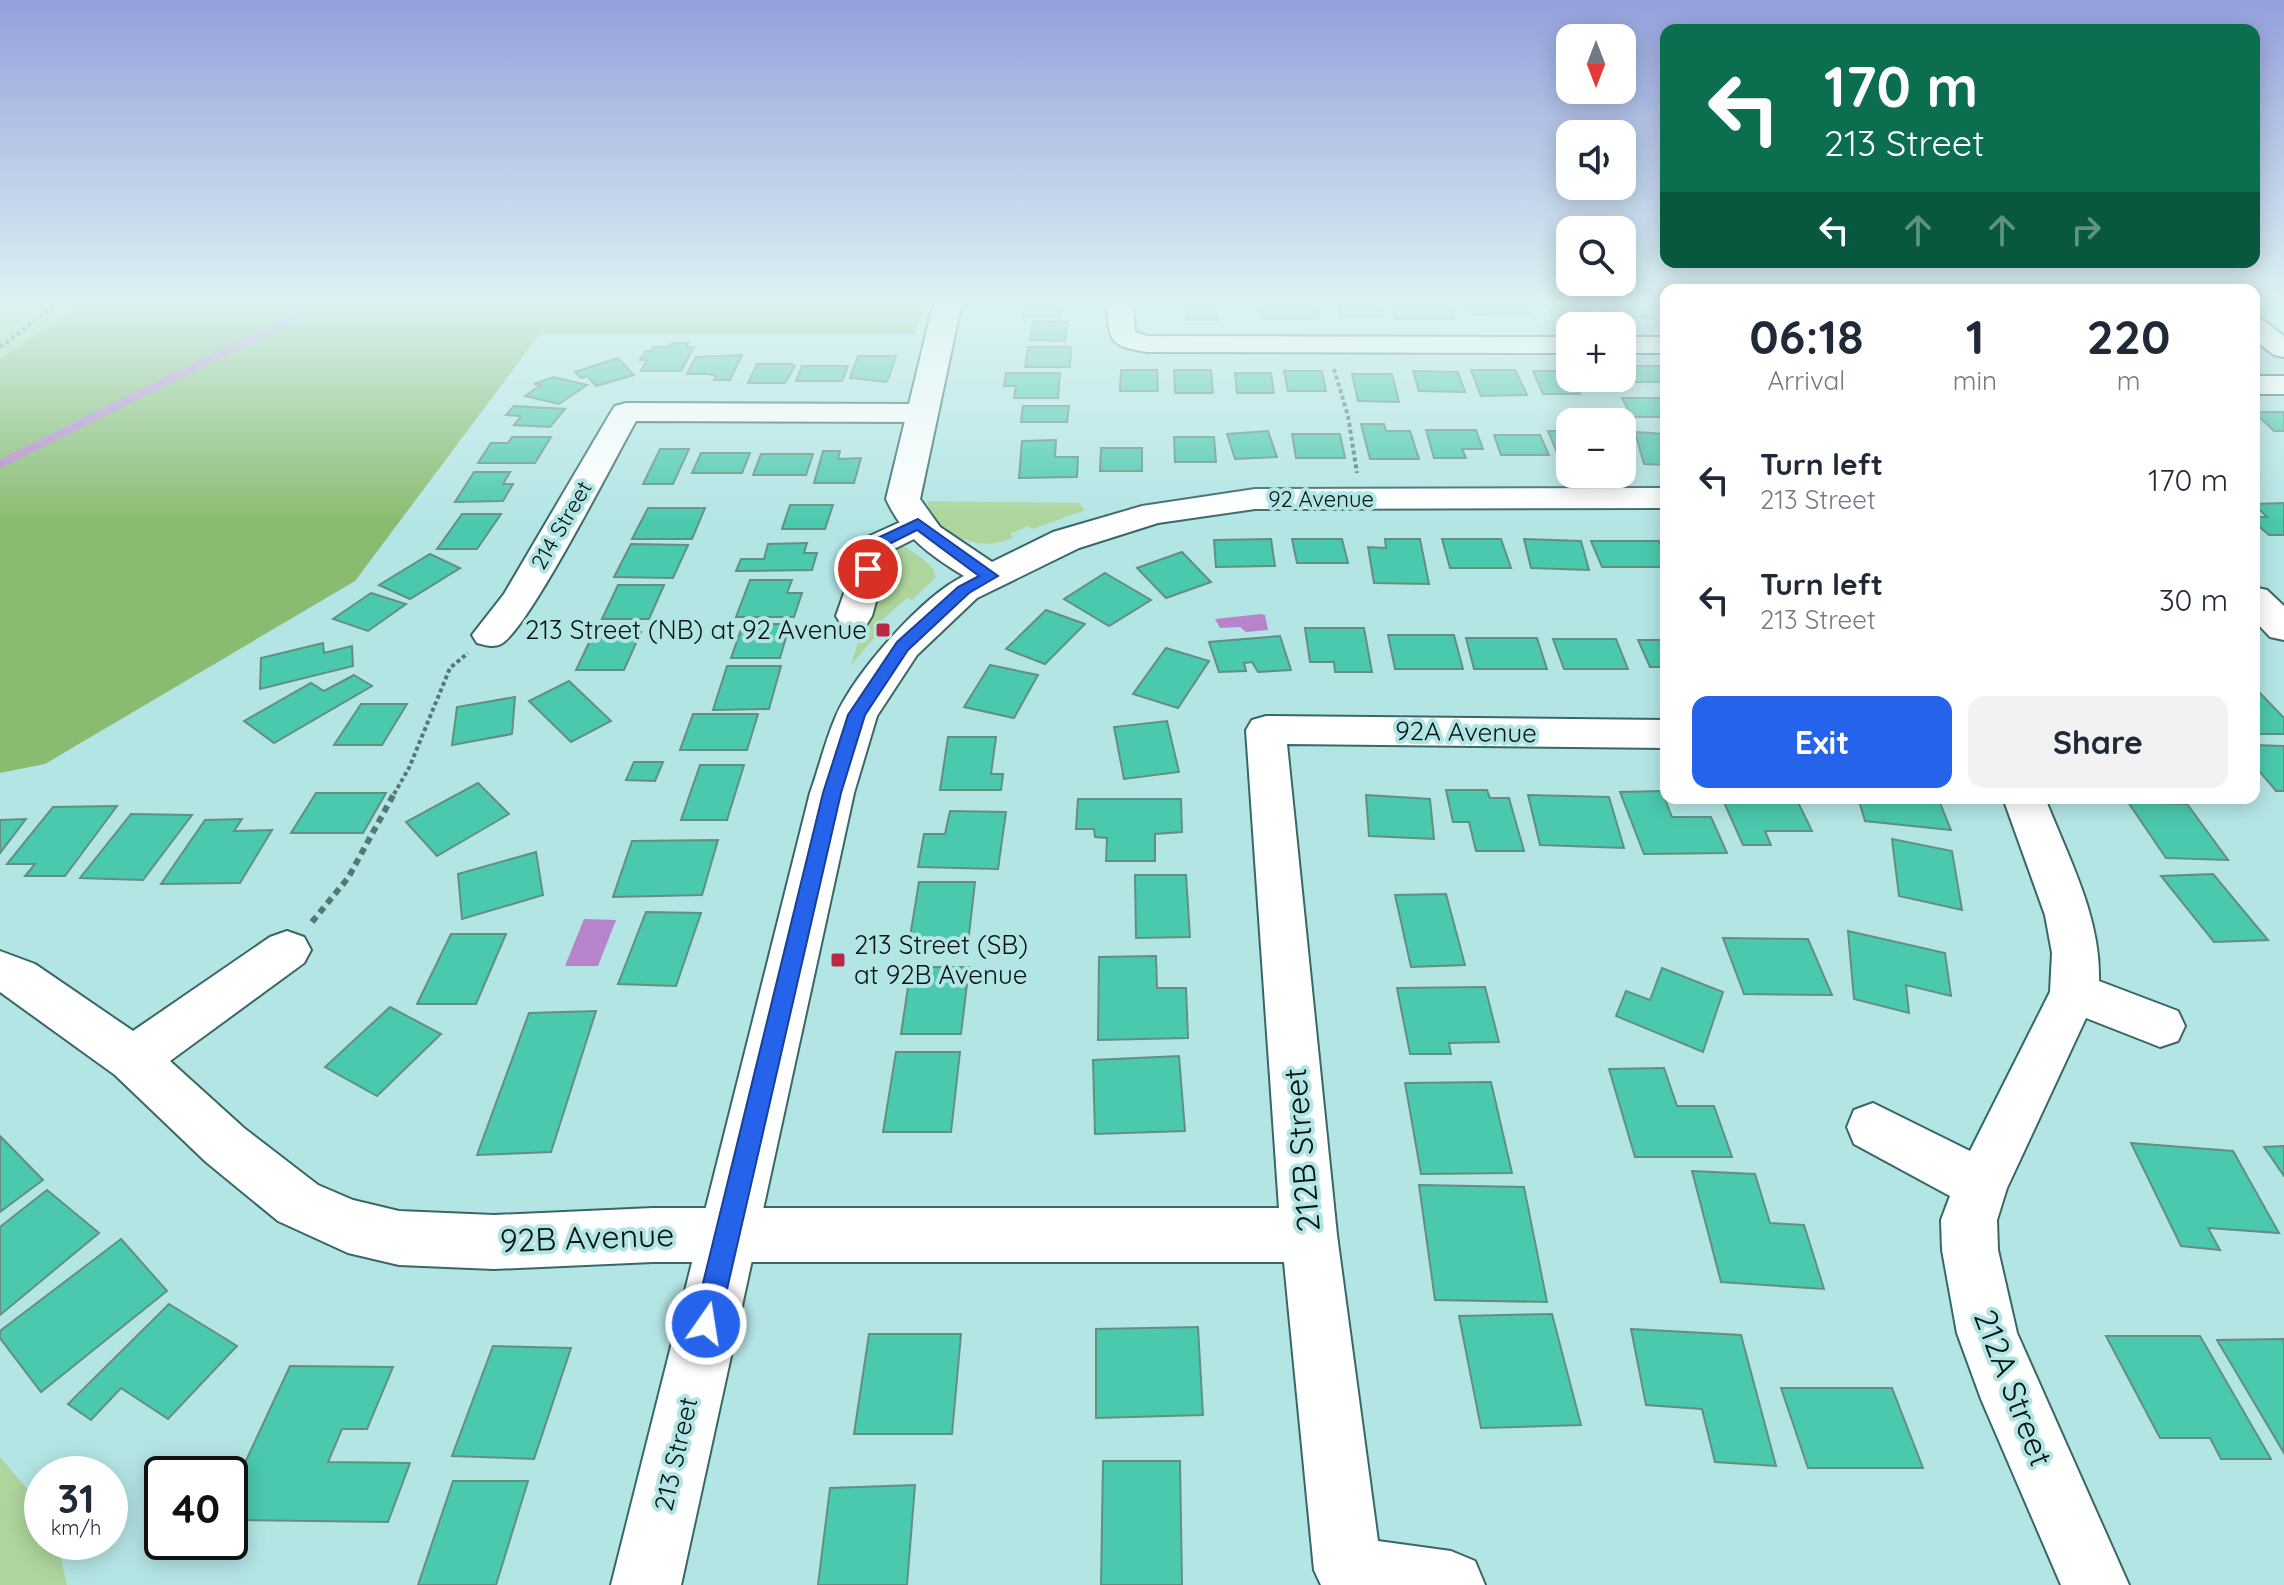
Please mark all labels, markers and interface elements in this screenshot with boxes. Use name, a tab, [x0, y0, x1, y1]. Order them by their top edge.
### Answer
north arrow	[1556, 24, 1636, 104]
map controls	[1556, 24, 1636, 488]
text: 170 m	[1824, 51, 1978, 121]
icon: left	[1692, 56, 1796, 160]
button: sound	[1556, 120, 1636, 200]
text: 213 Street	[1824, 120, 1984, 165]
icon: left	[1812, 208, 1856, 252]
icon: ahead	[1896, 208, 1940, 252]
icon: ahead	[1980, 208, 2024, 252]
icon: right	[2064, 208, 2108, 252]
button: search	[1556, 216, 1636, 296]
text: 06:18	[1749, 306, 1863, 366]
text: 1	[1966, 306, 1984, 366]
text: 220	[2087, 306, 2171, 366]
button: +	[1556, 312, 1636, 392]
text: Arrival	[1767, 364, 1845, 397]
text: min	[1953, 364, 1997, 397]
text: m	[2117, 364, 2140, 397]
button: −	[1556, 408, 1636, 488]
text: Turn left	[1760, 445, 1883, 483]
icon: left	[1692, 458, 1736, 502]
text: 170 m	[2148, 461, 2228, 499]
street label: 214 Street	[524, 476, 598, 574]
text: 213 Street	[1760, 483, 1876, 516]
street label: 92 Avenue	[1268, 485, 1374, 513]
pin	[834, 535, 902, 603]
icon: arrive	[846, 547, 890, 591]
text: Turn left	[1760, 565, 1883, 603]
icon: left	[1692, 578, 1736, 622]
text: 30 m	[2159, 581, 2228, 619]
text: 213 Street	[1760, 603, 1876, 636]
place label: 213 Street (NB) at 92 Avenue	[525, 613, 867, 646]
marker: 213 Street (NB) at 92 Avenue	[874, 621, 892, 639]
button: Exit	[1692, 696, 1952, 788]
button: Share	[1968, 696, 2228, 788]
street label: 92A Avenue	[1395, 714, 1537, 749]
place label: 213 Street (SB) at 92B Avenue	[854, 928, 1028, 991]
marker: 213 Street (SB) at 92B Avenue	[829, 951, 847, 969]
street label: 212B Street	[1274, 1066, 1328, 1234]
street label: 92B Avenue	[499, 1214, 675, 1260]
position arrow	[664, 1282, 748, 1366]
street label: 212A Street	[1966, 1304, 2062, 1471]
street label: 213 Street	[646, 1394, 705, 1514]
speed limit sign: 40	[144, 1456, 248, 1560]
text: 31	[57, 1473, 95, 1523]
text: km/h	[51, 1515, 101, 1540]

